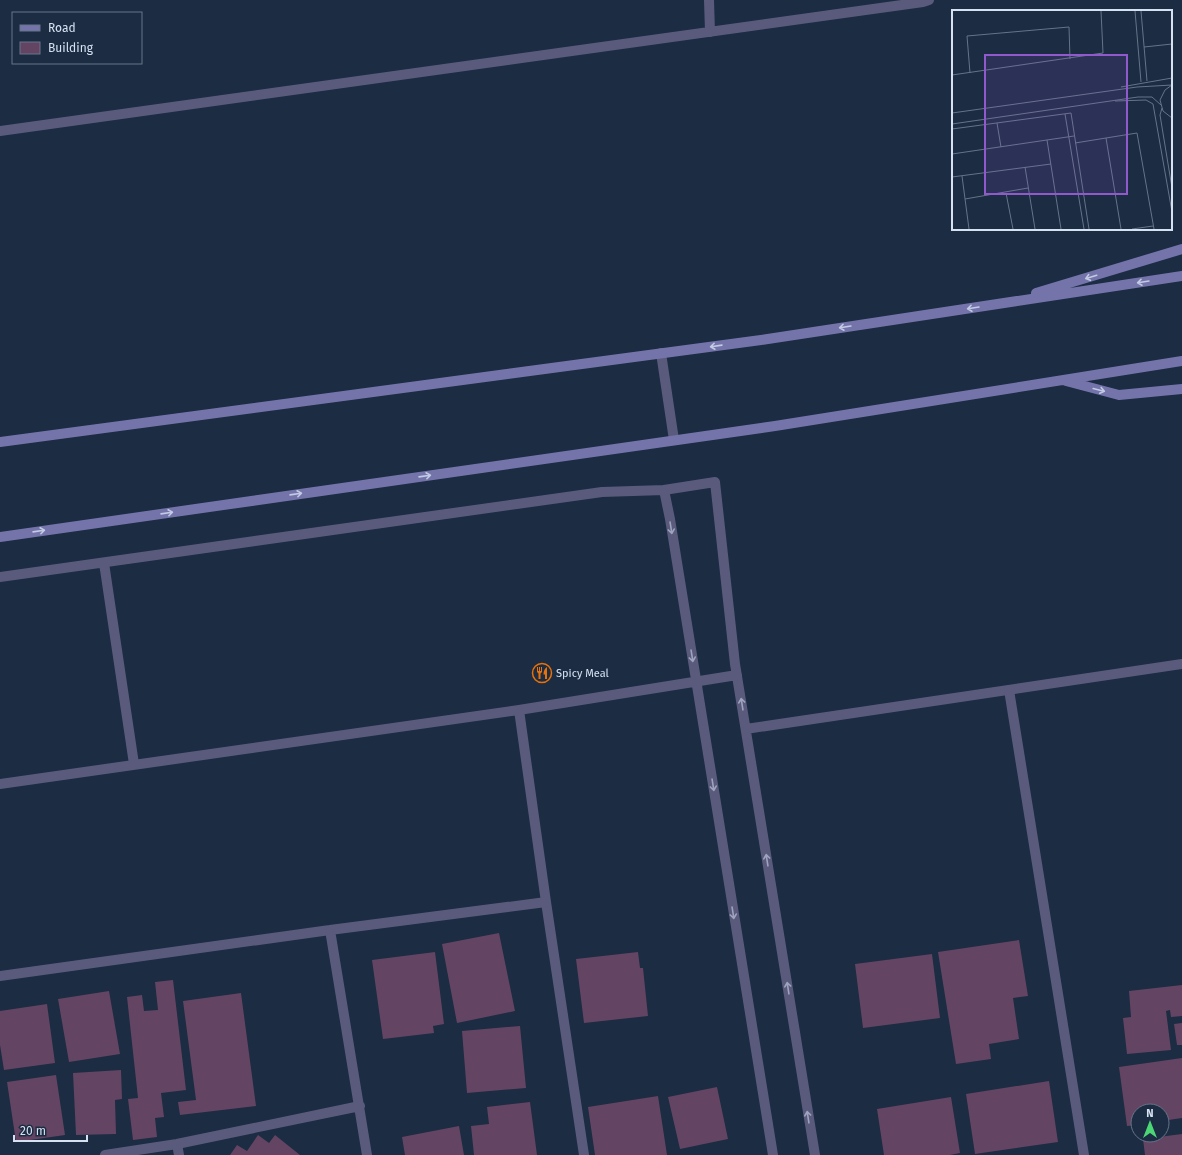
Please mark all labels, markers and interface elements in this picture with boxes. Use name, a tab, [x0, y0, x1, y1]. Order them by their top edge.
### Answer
inset map	[952, 10, 1172, 230]
legend	[12, 12, 142, 64]
text: Road	[48, 21, 76, 35]
text: Building	[48, 41, 94, 55]
one-way arrow	[1085, 273, 1098, 281]
one-way arrow	[1137, 278, 1150, 286]
one-way arrow	[967, 304, 980, 312]
one-way arrow	[839, 323, 852, 331]
one-way arrow	[710, 342, 723, 350]
one-way arrow	[1093, 387, 1106, 394]
one-way arrow	[418, 472, 431, 480]
one-way arrow	[289, 490, 302, 498]
one-way arrow	[160, 509, 173, 517]
one-way arrow	[667, 521, 675, 534]
one-way arrow	[32, 527, 45, 535]
one-way arrow	[688, 649, 696, 662]
restaurant icon: Spicy Meal	[531, 662, 553, 684]
place label: Spicy Meal	[556, 667, 609, 680]
one-way arrow	[737, 698, 745, 711]
one-way arrow	[709, 778, 717, 791]
one-way arrow	[763, 854, 771, 867]
one-way arrow	[729, 906, 737, 919]
one-way arrow	[783, 982, 791, 995]
north arrow	[1130, 1103, 1170, 1143]
text: N	[1146, 1107, 1154, 1120]
one-way arrow	[804, 1110, 812, 1123]
scale bar	[14, 1117, 87, 1143]
text: 20 m	[20, 1124, 46, 1138]

